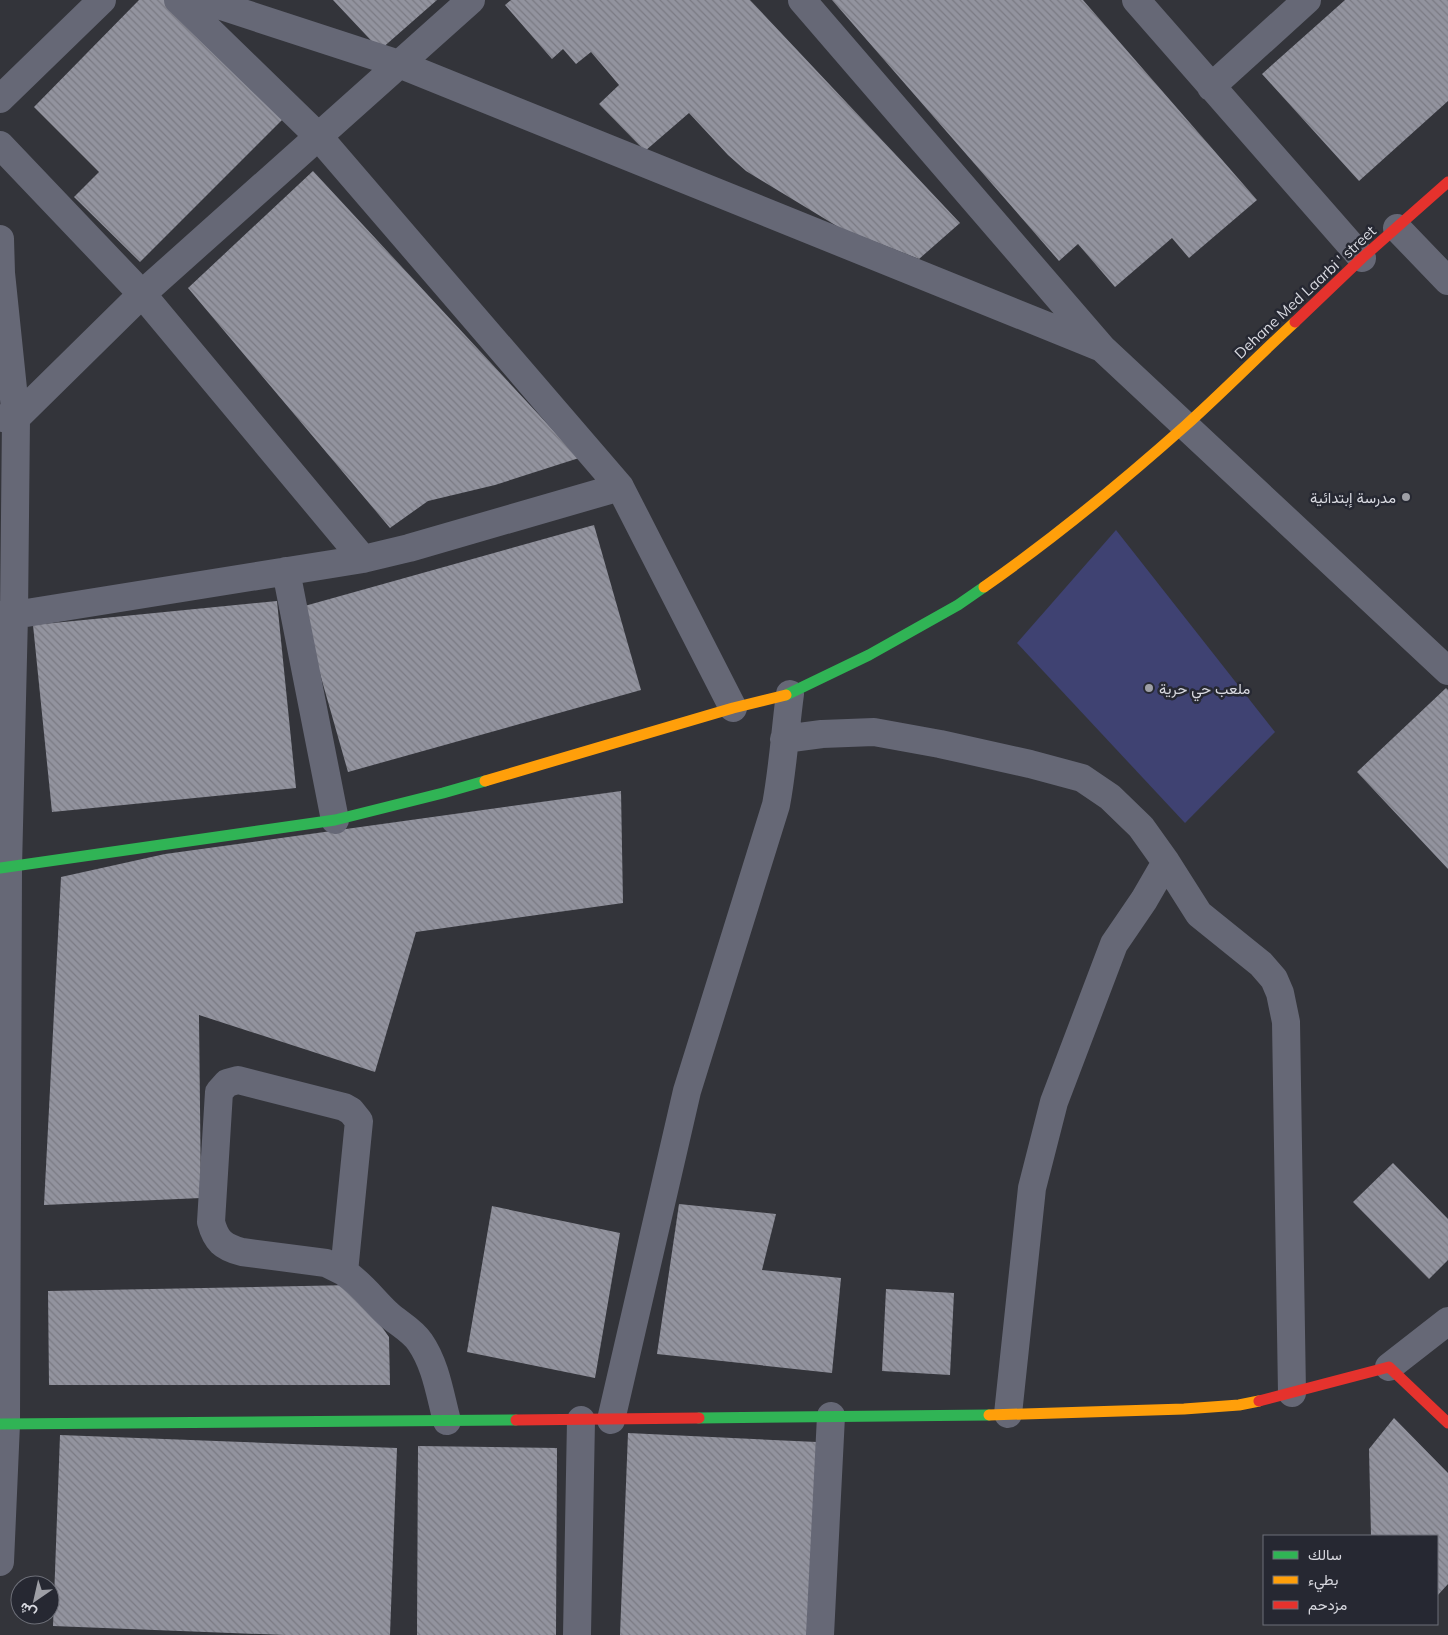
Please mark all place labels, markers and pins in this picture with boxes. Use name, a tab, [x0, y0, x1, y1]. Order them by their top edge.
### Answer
place label: مدرسة إبتدائية	[1310, 488, 1396, 508]
marker: مدرسة إبتدائية	[1400, 491, 1412, 503]
place label: ملعب حي حرية	[1159, 679, 1250, 702]
marker: ملعب حي حرية	[1143, 682, 1155, 694]

